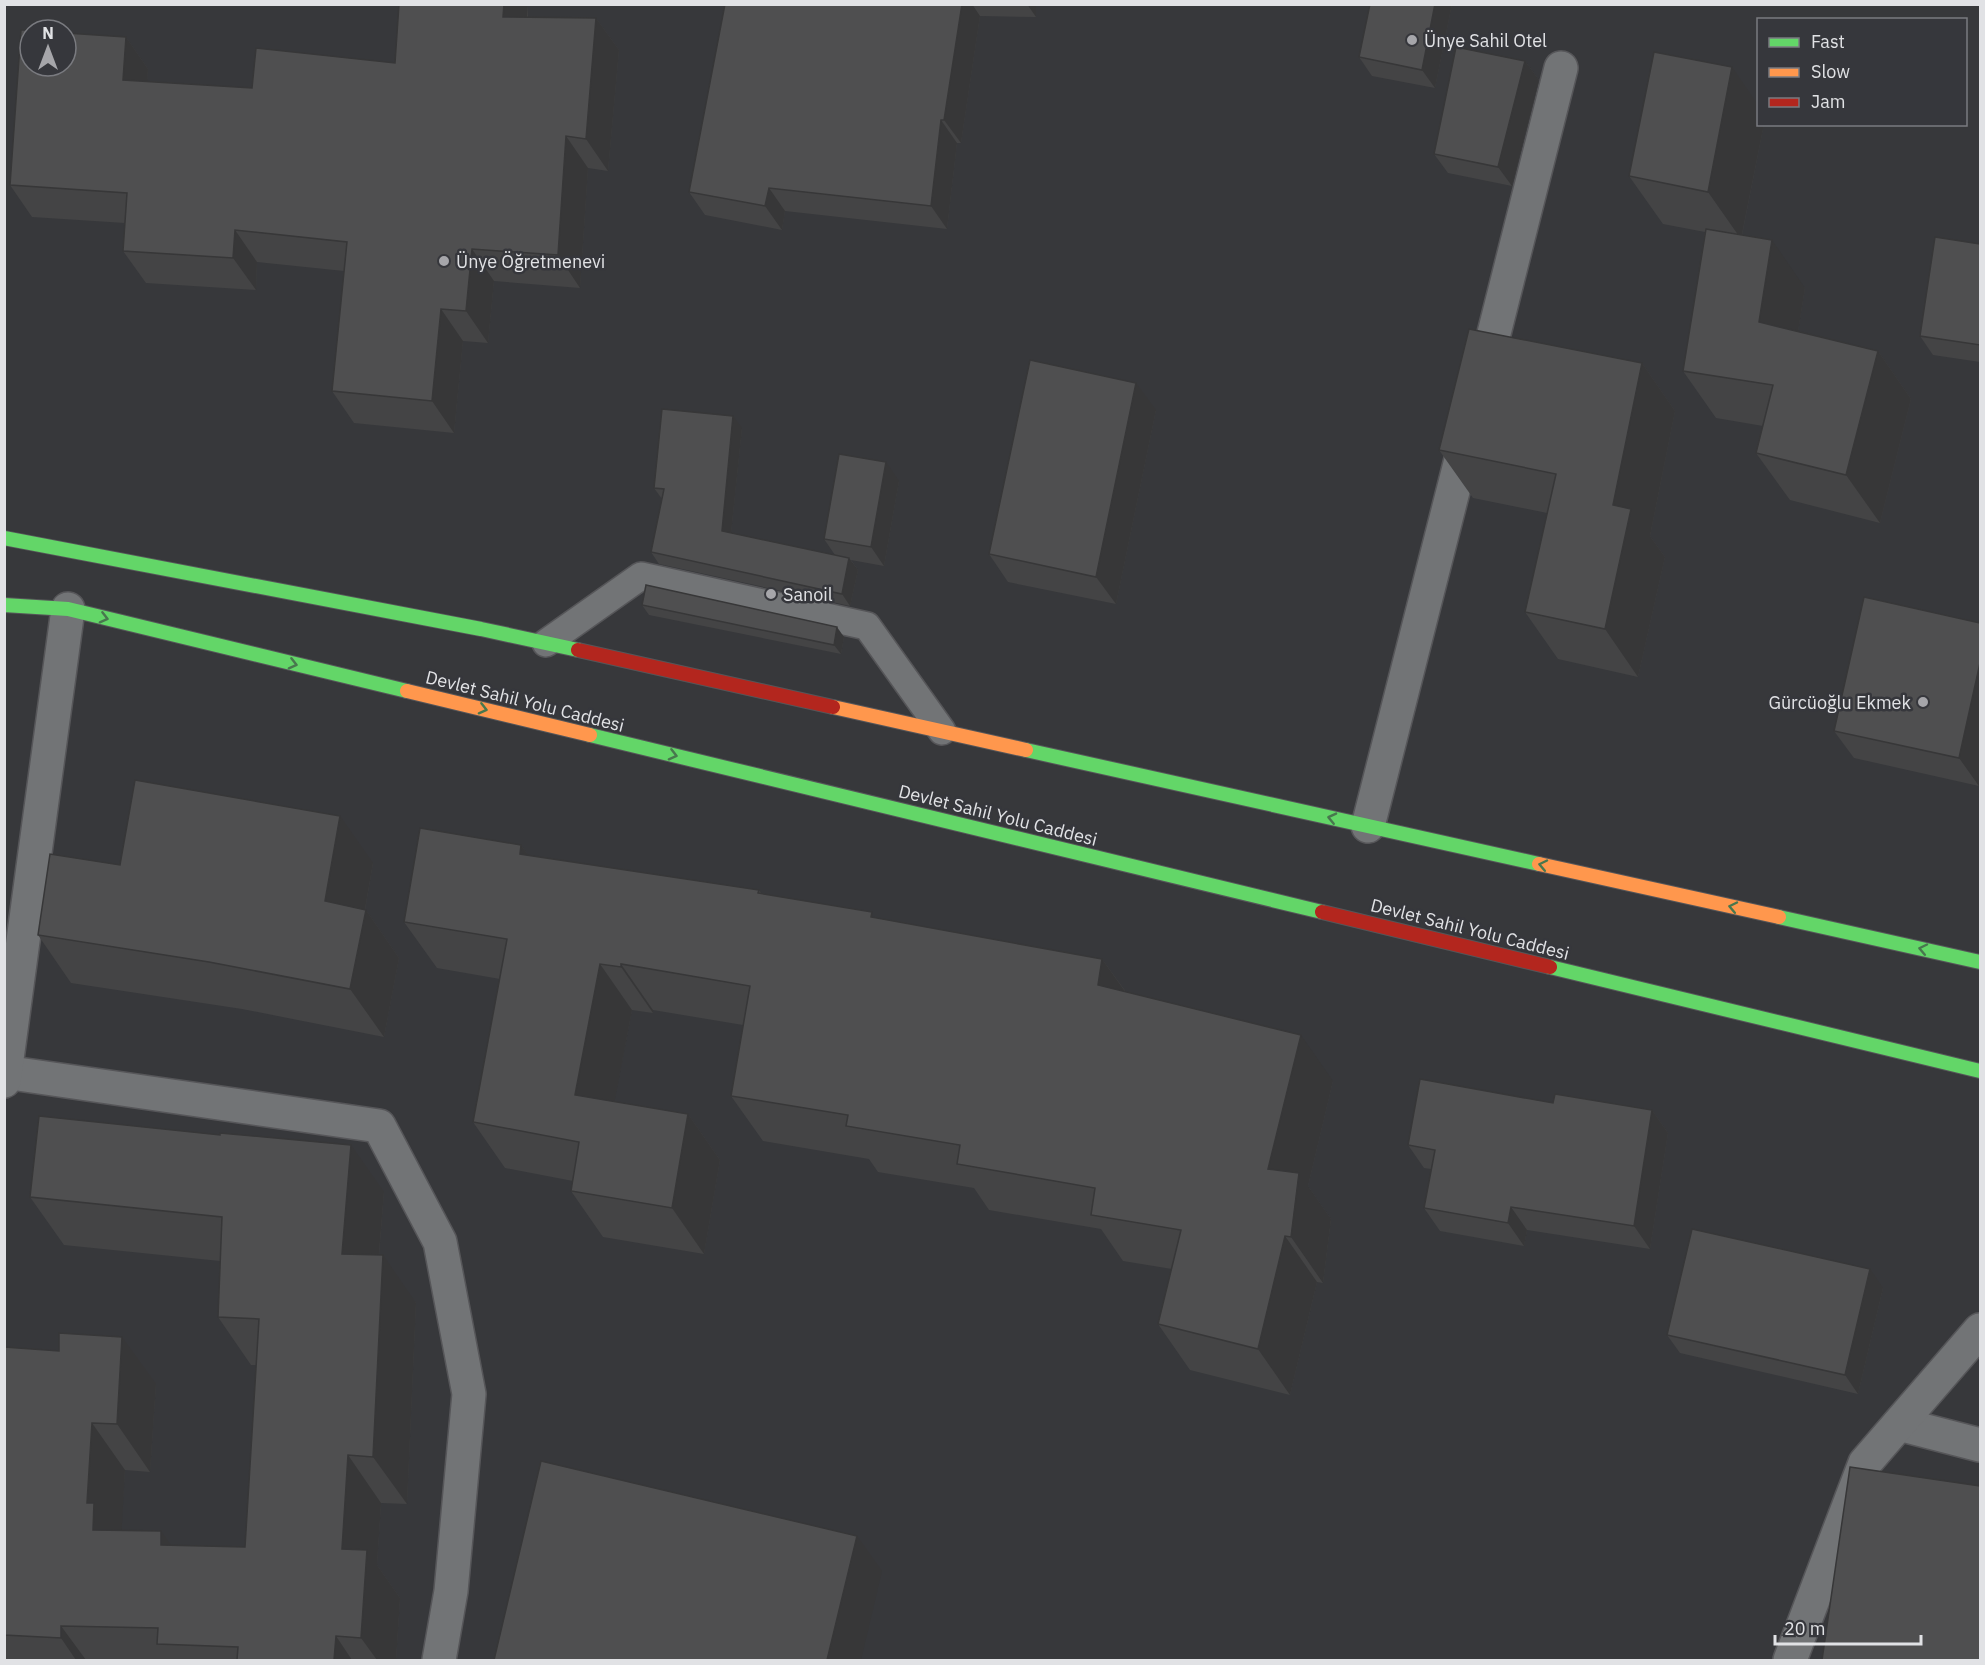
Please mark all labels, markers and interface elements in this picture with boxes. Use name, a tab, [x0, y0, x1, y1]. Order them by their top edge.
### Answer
north arrow	[18, 18, 78, 78]
legend	[1757, 18, 1967, 126]
text: N	[42, 23, 54, 43]
place label: Ünye Sahil Otel	[1424, 29, 1547, 52]
text: Fast	[1811, 30, 1845, 53]
marker: Ünye Sahil Otel	[1405, 33, 1419, 47]
text: Slow	[1811, 60, 1850, 83]
text: Jam	[1811, 90, 1846, 113]
place label: Ünye Öğretmenevi	[456, 250, 605, 273]
marker: Ünye Öğretmenevi	[437, 254, 451, 268]
place label: Sanoil	[783, 583, 833, 606]
marker: Sanoil	[764, 587, 778, 601]
one-way arrow	[99, 610, 109, 623]
one-way arrow	[288, 656, 298, 669]
street label: Devlet Sahil Yolu Caddesi	[423, 665, 627, 737]
place label: Gürcüoğlu Ekmek	[1768, 691, 1911, 714]
marker: Gürcüoğlu Ekmek	[1916, 695, 1930, 709]
one-way arrow	[478, 702, 488, 715]
one-way arrow	[667, 748, 677, 761]
street label: Devlet Sahil Yolu Caddesi	[896, 779, 1100, 851]
one-way arrow	[1327, 812, 1337, 825]
one-way arrow	[1538, 859, 1548, 872]
street label: Devlet Sahil Yolu Caddesi	[1368, 893, 1572, 965]
one-way arrow	[1728, 901, 1738, 914]
one-way arrow	[1919, 943, 1929, 956]
scale bar	[1775, 1608, 1920, 1646]
text: 20 m	[1784, 1617, 1826, 1640]

